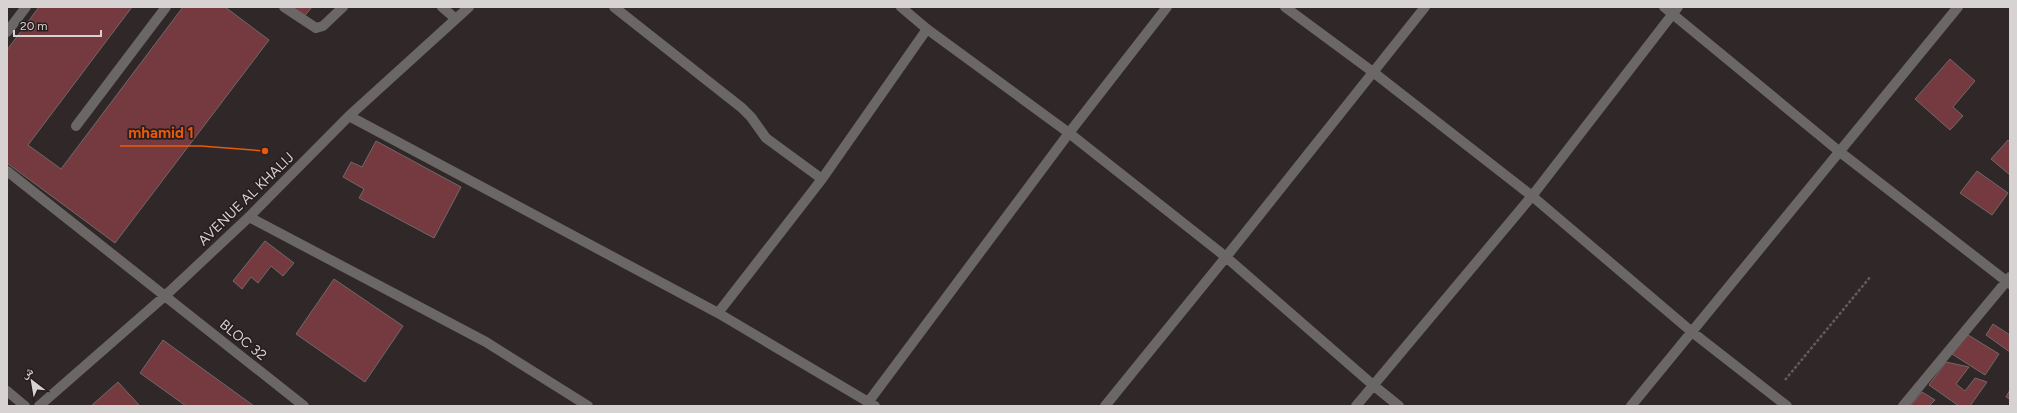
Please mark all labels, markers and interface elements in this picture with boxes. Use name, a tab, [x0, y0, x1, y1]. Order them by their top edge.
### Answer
scale bar	[14, 12, 101, 38]
text: 20 m	[20, 19, 48, 33]
callout: mhamid 1	[120, 119, 201, 146]
text: mhamid 1	[128, 124, 194, 142]
street label: AVENUE AL KHALIJ	[195, 149, 297, 249]
street label: BLOC 32	[216, 316, 270, 364]
north arrow	[12, 361, 52, 401]
text: ش	[19, 364, 36, 382]

